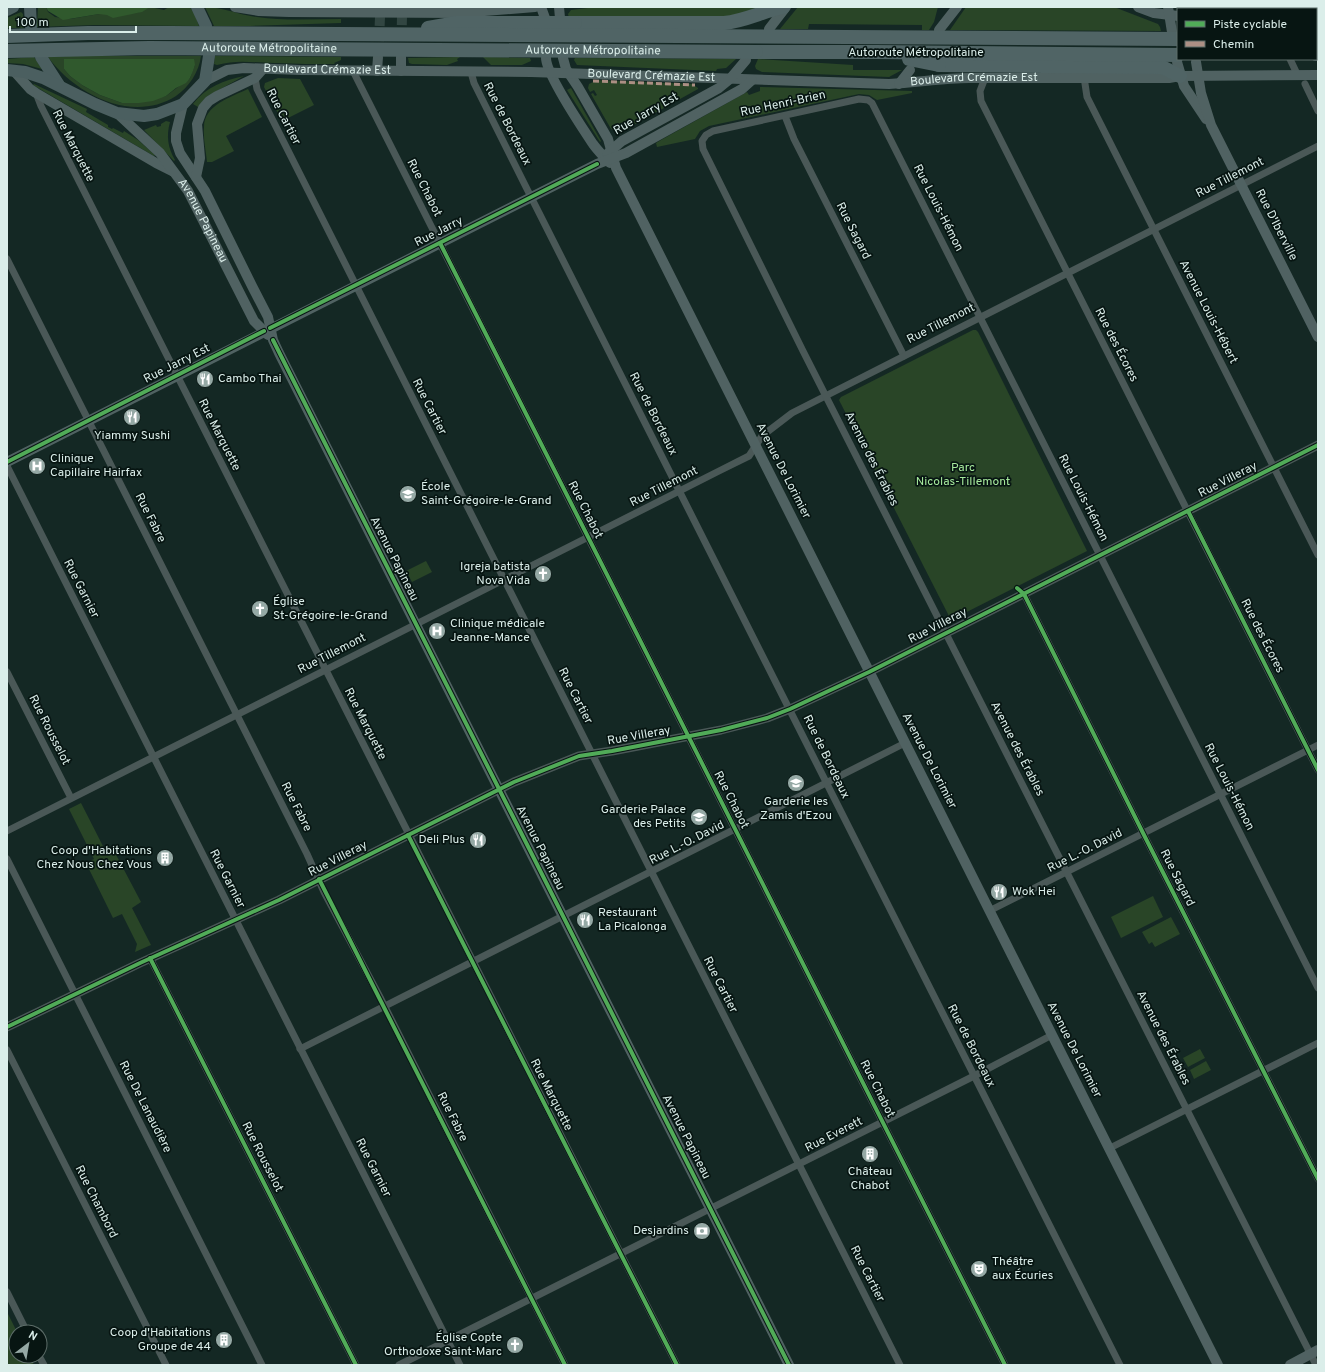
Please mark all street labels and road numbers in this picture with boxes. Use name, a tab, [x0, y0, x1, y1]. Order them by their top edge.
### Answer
street label: Autoroute Métropolitaine	[201, 40, 337, 57]
street label: Autoroute Métropolitaine	[525, 42, 661, 59]
street label: Autoroute Métropolitaine	[848, 45, 984, 61]
street label: Boulevard Crémazie Est	[263, 61, 391, 79]
street label: Boulevard Crémazie Est	[587, 66, 715, 86]
street label: Boulevard Crémazie Est	[909, 70, 1038, 91]
street label: Rue de Bordeaux	[479, 80, 535, 168]
street label: Rue Cartier	[262, 86, 304, 148]
street label: Rue Henri-Brien	[739, 87, 827, 121]
street label: Rue Jarry Est	[611, 89, 681, 139]
street label: Rue Marquette	[48, 107, 98, 185]
street label: Rue Tillemont	[1193, 154, 1267, 202]
street label: Rue Chabot	[403, 156, 445, 220]
street label: Rue Louis-Hémon	[909, 162, 967, 254]
street label: Avenue Papineau	[174, 175, 231, 266]
street label: Rue D'Iberville	[1251, 187, 1301, 263]
street label: Rue Sagard	[832, 200, 874, 262]
street label: Rue Jarry	[412, 213, 466, 251]
street label: Avenue Louis-Hébert	[1175, 257, 1241, 367]
street label: Rue Tillemont	[904, 300, 978, 348]
street label: Rue des Écores	[1090, 305, 1142, 385]
street label: Rue Jarry Est	[141, 340, 213, 388]
street label: Rue de Bordeaux	[625, 370, 681, 458]
street label: Rue Cartier	[408, 376, 450, 438]
street label: Rue Marquette	[194, 396, 244, 474]
street label: Avenue des Érables	[840, 409, 902, 509]
street label: Avenue De Lorimier	[752, 420, 814, 522]
street label: Rue Louis-Hémon	[1054, 452, 1112, 544]
street label: Rue Villeray	[1196, 458, 1260, 502]
street label: Rue Tillemont	[627, 463, 701, 511]
street label: Rue Chabot	[564, 478, 606, 542]
street label: Rue Fabre	[131, 491, 169, 545]
street label: Avenue Papineau	[366, 514, 422, 604]
street label: Rue Garnier	[59, 557, 103, 622]
street label: Rue des Écores	[1236, 596, 1288, 676]
street label: Rue Villeray	[906, 604, 970, 648]
street label: Rue Tillemont	[295, 630, 369, 678]
street label: Rue Cartier	[554, 665, 596, 727]
street label: Rue Marquette	[340, 685, 390, 763]
street label: Rue Rousselot	[24, 692, 74, 768]
street label: Avenue des Érables	[986, 699, 1048, 799]
street label: Avenue De Lorimier	[898, 710, 960, 812]
street label: Rue de Bordeaux	[799, 712, 853, 802]
street label: Rue Villeray	[606, 723, 672, 749]
street label: Rue Louis-Hémon	[1200, 741, 1258, 833]
street label: Rue Chabot	[710, 768, 752, 832]
street label: Rue Fabre	[277, 780, 315, 834]
street label: Avenue Papineau	[512, 803, 568, 893]
street label: Rue L.-O. David	[647, 817, 727, 869]
street label: Rue L.-O. David	[1045, 825, 1125, 877]
street label: Rue Villeray	[306, 837, 370, 881]
street label: Rue Garnier	[205, 847, 249, 912]
street label: Rue Sagard	[1156, 847, 1198, 909]
street label: Rue Cartier	[699, 954, 741, 1016]
street label: Avenue des Érables	[1132, 988, 1194, 1088]
street label: Avenue De Lorimier	[1043, 999, 1105, 1101]
street label: Rue de Bordeaux	[943, 1002, 999, 1090]
street label: Rue Marquette	[526, 1056, 576, 1134]
street label: Rue Chabot	[856, 1057, 898, 1121]
street label: Rue De Lanaudière	[115, 1058, 175, 1156]
street label: Rue Fabre	[433, 1090, 471, 1144]
street label: Avenue Papineau	[658, 1092, 714, 1182]
street label: Rue Everett	[802, 1114, 866, 1156]
street label: Rue Rousselot	[237, 1119, 287, 1195]
street label: Rue Garnier	[351, 1136, 395, 1201]
street label: Rue Chambord	[71, 1163, 121, 1241]
street label: Rue Cartier	[846, 1243, 888, 1305]

